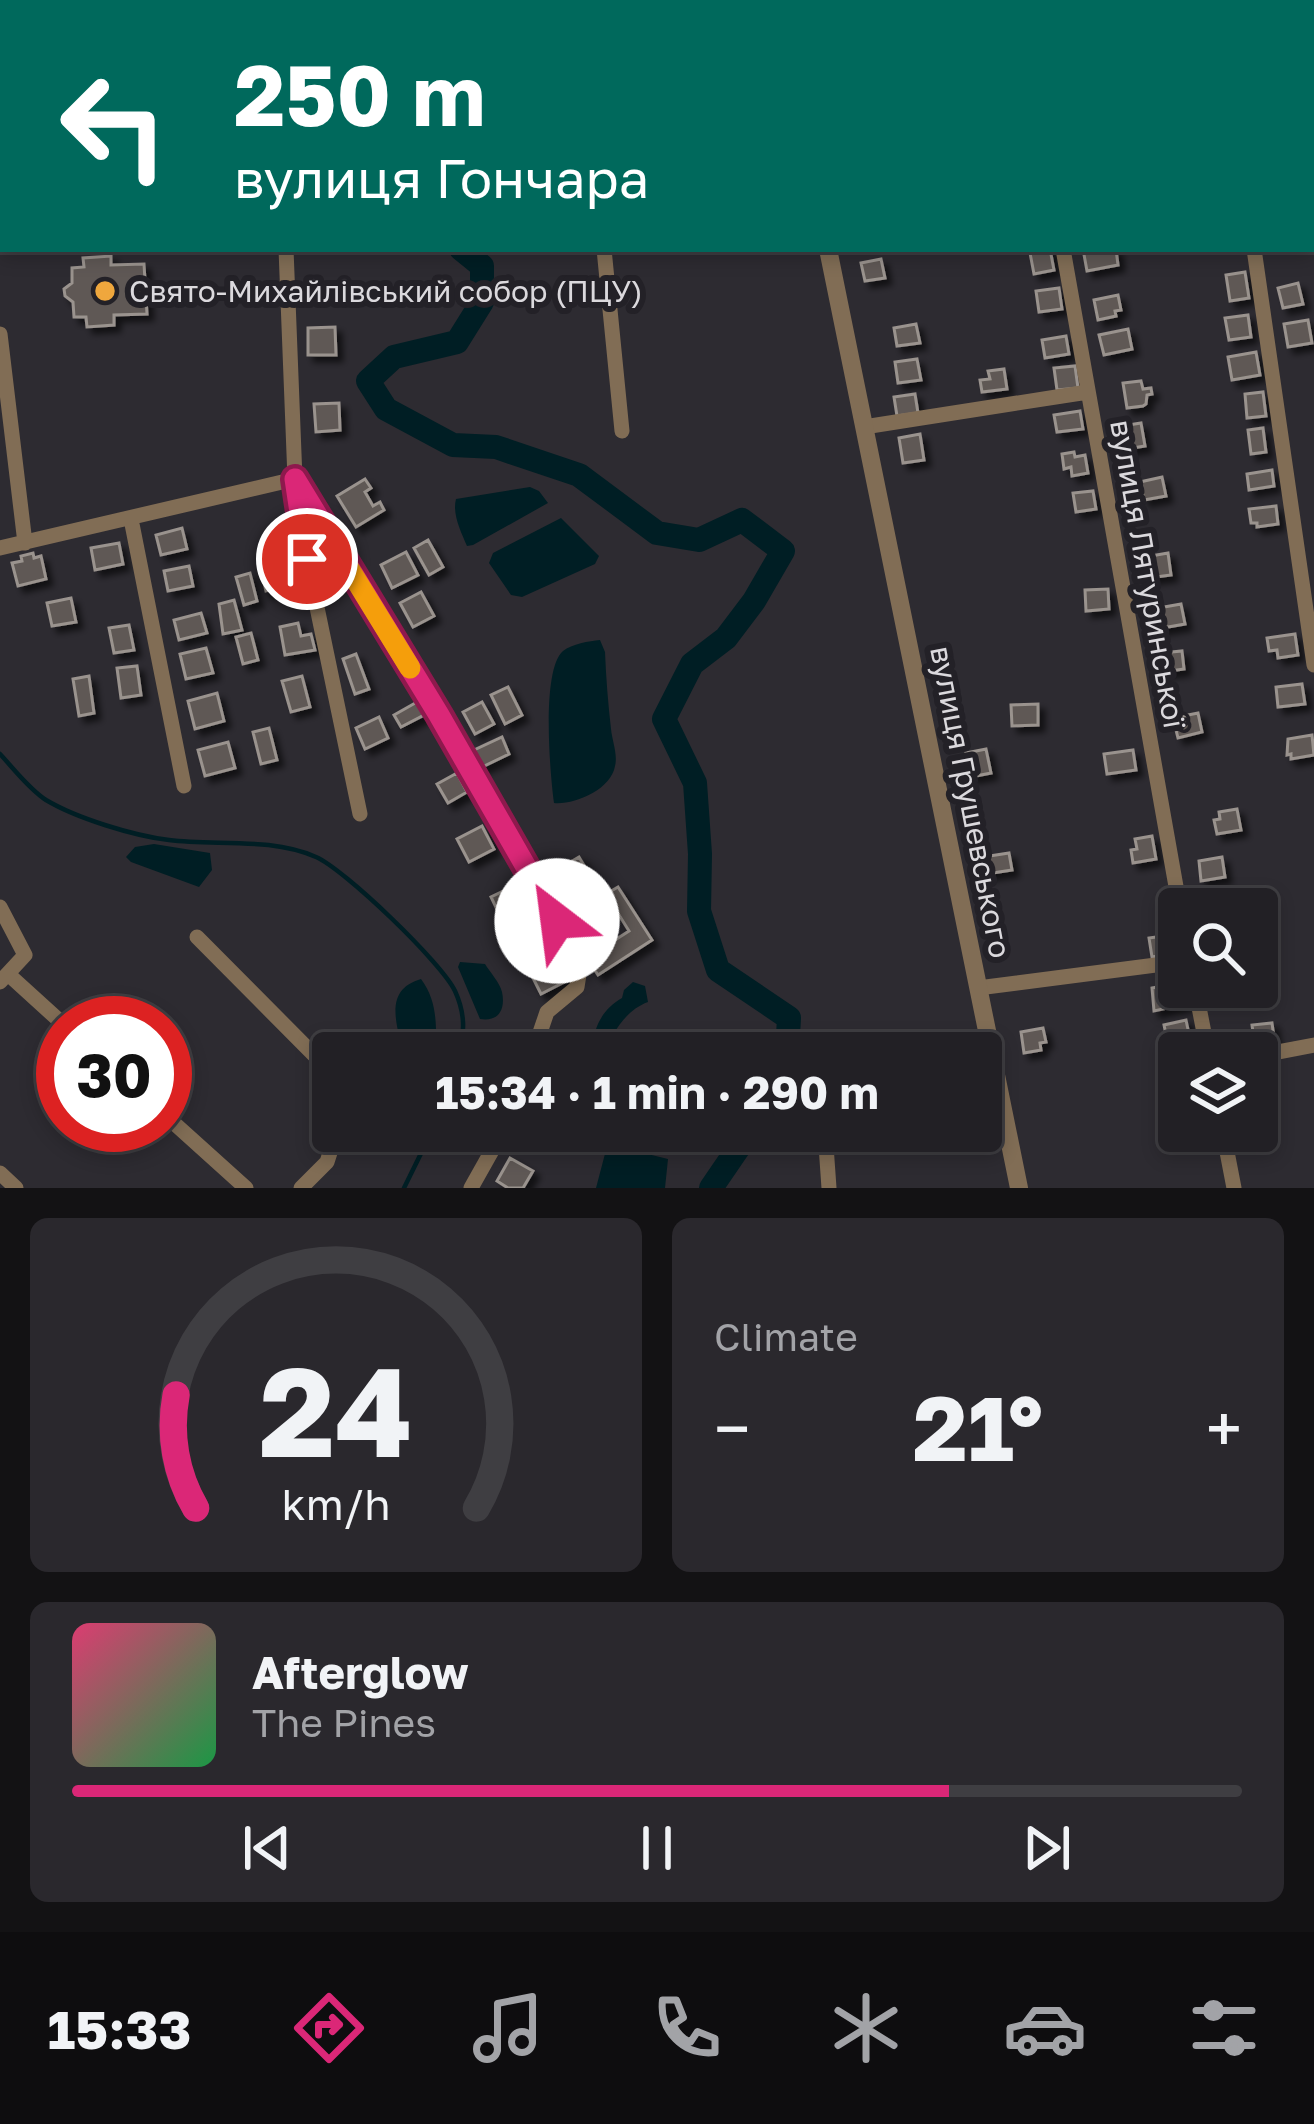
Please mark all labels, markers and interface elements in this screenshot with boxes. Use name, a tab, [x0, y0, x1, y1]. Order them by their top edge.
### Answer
text: 250 m	[234, 44, 486, 144]
icon: left	[36, 48, 192, 204]
text: вулиця Гончара	[234, 145, 649, 210]
place label: Свято-Михайлівський собор (ПЦУ)	[129, 273, 643, 309]
marker: Свято-Михайлівський собор (ПЦУ)	[92, 278, 118, 304]
street label: вулиця Лятуринської	[1103, 417, 1193, 732]
pin	[256, 508, 358, 610]
icon: arrive	[274, 526, 340, 592]
street label: вулиця Грушевського	[923, 643, 1019, 961]
position arrow	[494, 858, 620, 984]
map controls	[1158, 888, 1278, 1152]
button: search	[1158, 888, 1278, 1008]
speed limit sign: 30	[36, 996, 192, 1152]
button: layers	[1158, 1032, 1278, 1152]
text: 15:34 · 1 min · 290 m	[435, 1065, 879, 1119]
text: Climate	[714, 1313, 858, 1360]
text: 24	[259, 1335, 413, 1484]
text: 21°	[913, 1373, 1043, 1481]
text: −	[714, 1388, 750, 1468]
text: +	[1206, 1388, 1242, 1468]
text: km/h	[281, 1478, 391, 1529]
text: Afterglow	[252, 1645, 469, 1699]
text: The Pines	[252, 1699, 436, 1746]
icon: previous	[234, 1815, 300, 1881]
icon: pause	[624, 1815, 690, 1881]
icon: next	[1014, 1815, 1080, 1881]
icon: directions	[287, 1986, 371, 2070]
icon: music	[466, 1986, 550, 2070]
icon: phone	[645, 1986, 729, 2070]
icon: climate	[824, 1986, 908, 2070]
icon: car	[1003, 1986, 1087, 2070]
icon: filters	[1182, 1986, 1266, 2070]
text: 15:33	[48, 1996, 191, 2061]

